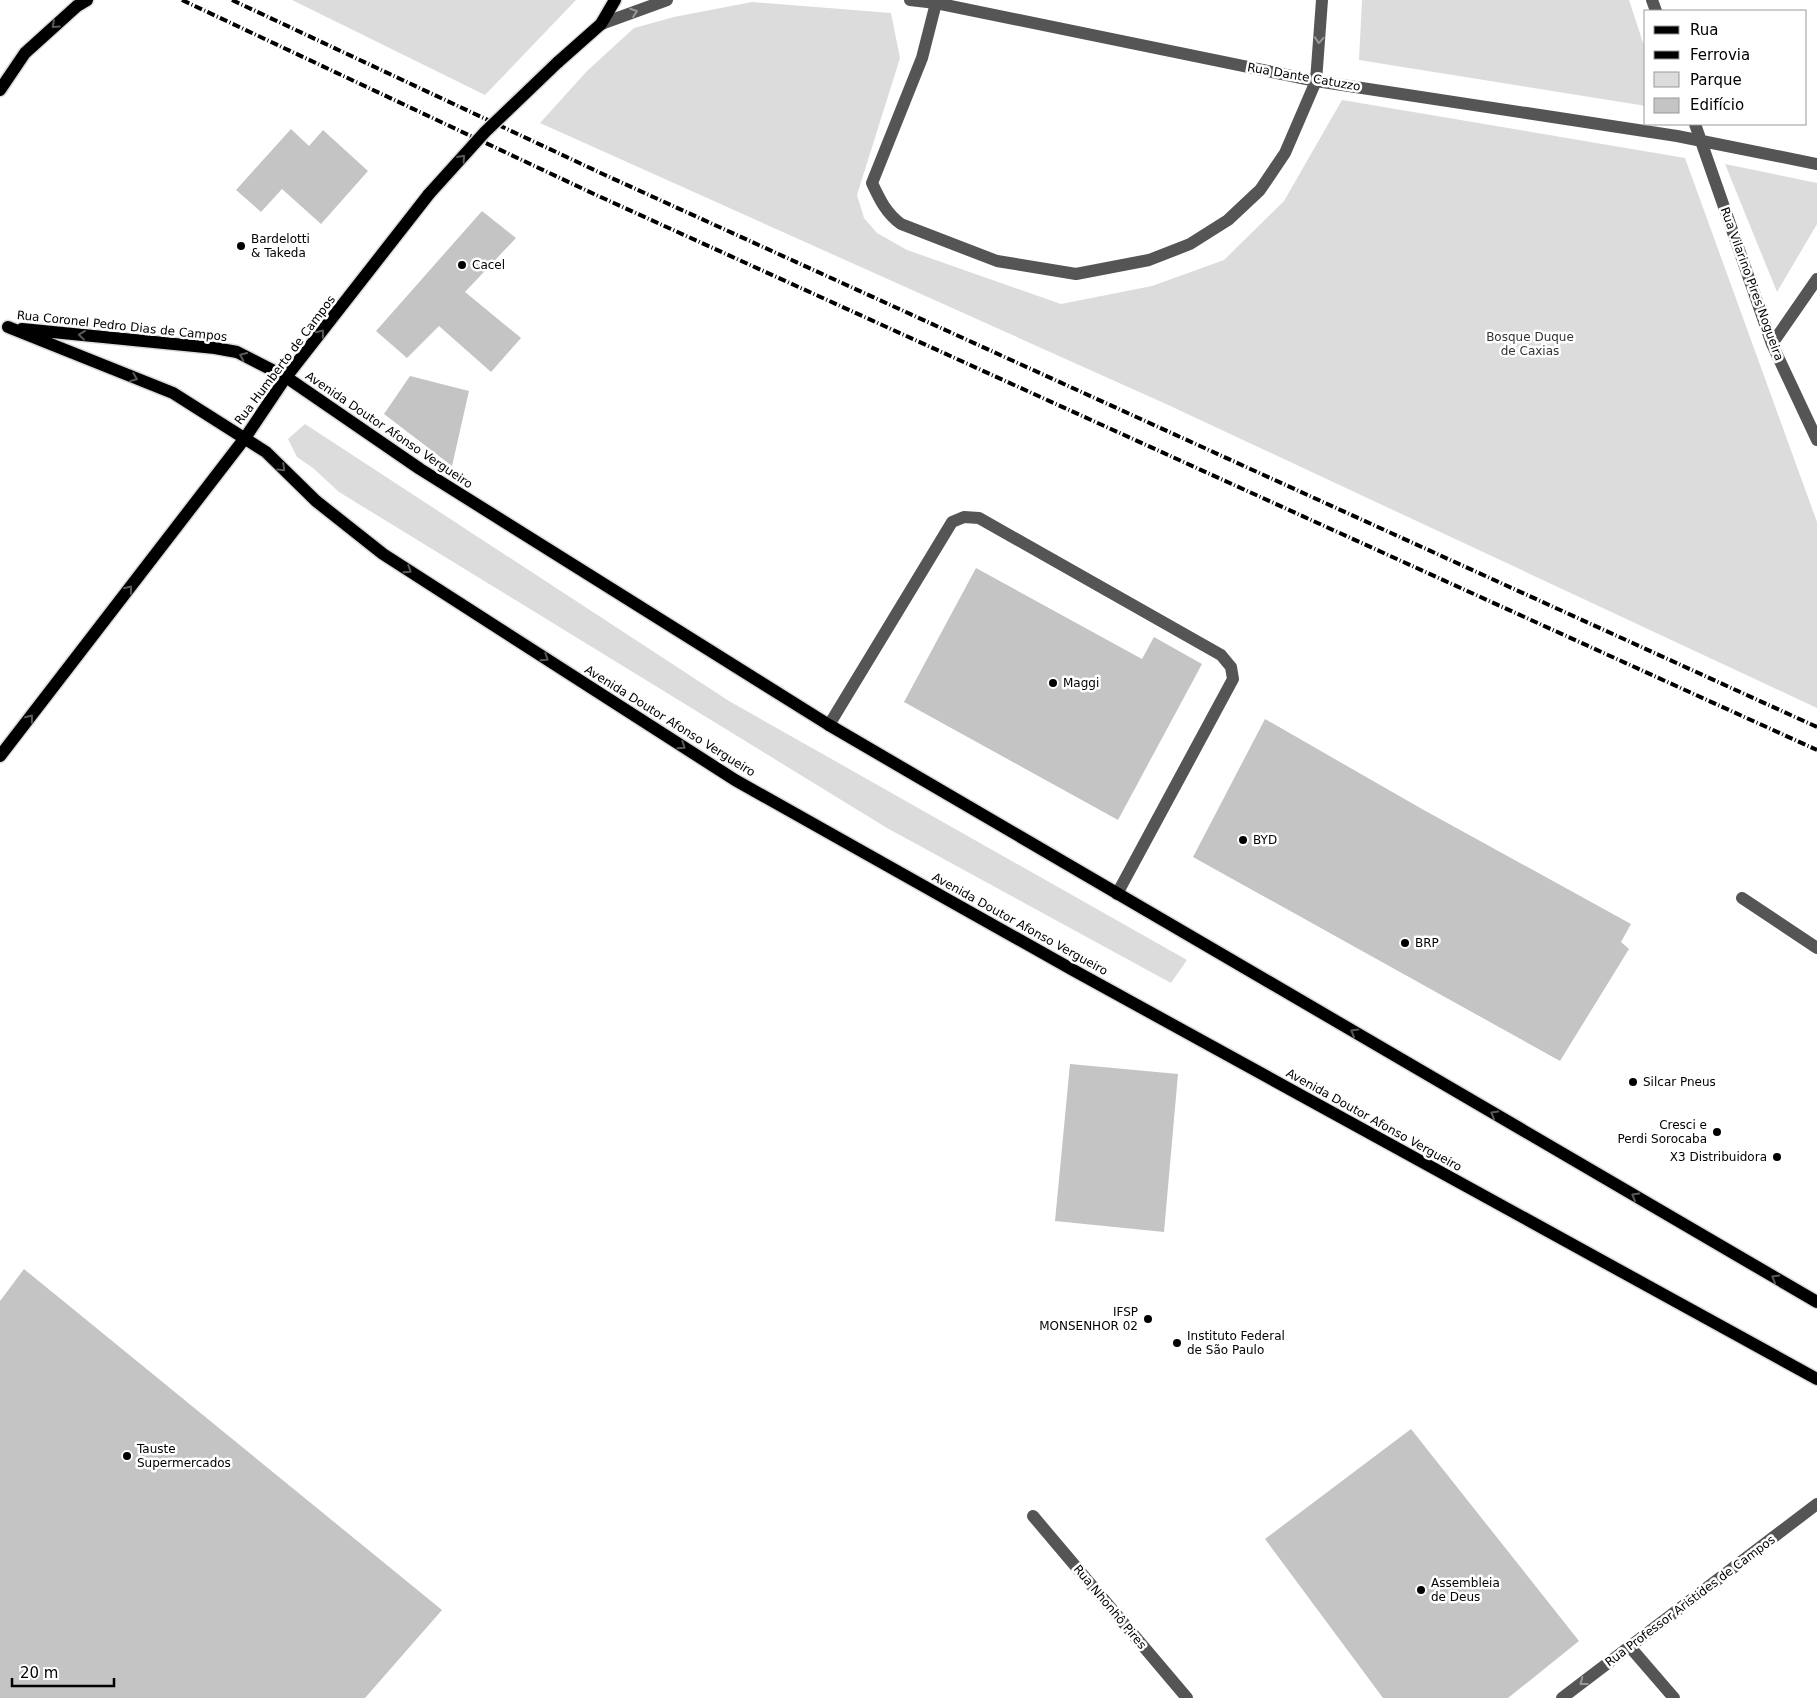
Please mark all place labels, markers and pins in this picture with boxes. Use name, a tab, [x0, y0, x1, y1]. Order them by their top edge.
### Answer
place label: Bardelotti & Takeda	[251, 232, 310, 260]
marker: Bardelotti & Takeda	[235, 240, 247, 252]
place label: Cacel	[472, 258, 505, 272]
marker: Cacel	[456, 259, 468, 271]
place label: Maggi	[1063, 676, 1099, 690]
marker: Maggi	[1047, 677, 1059, 689]
place label: BYD	[1253, 833, 1277, 847]
marker: BYD	[1237, 834, 1249, 846]
place label: BRP	[1415, 936, 1439, 950]
marker: BRP	[1399, 937, 1411, 949]
place label: Silcar Pneus	[1643, 1075, 1716, 1089]
marker: Silcar Pneus	[1627, 1076, 1639, 1088]
place label: Cresci e Perdi Sorocaba	[1617, 1118, 1707, 1146]
marker: Cresci e Perdi Sorocaba	[1711, 1126, 1723, 1138]
place label: X3 Distribuidora	[1670, 1150, 1767, 1164]
marker: X3 Distribuidora	[1771, 1151, 1783, 1163]
place label: IFSP MONSENHOR 02	[1039, 1305, 1138, 1333]
marker: IFSP MONSENHOR 02	[1142, 1313, 1154, 1325]
place label: Instituto Federal de São Paulo	[1187, 1329, 1285, 1357]
marker: Instituto Federal de São Paulo	[1171, 1337, 1183, 1349]
place label: Tauste Supermercados	[136, 1442, 231, 1470]
marker: Tauste Supermercados	[121, 1450, 133, 1462]
place label: Assembleia de Deus	[1431, 1576, 1500, 1604]
marker: Assembleia de Deus	[1415, 1584, 1427, 1596]

